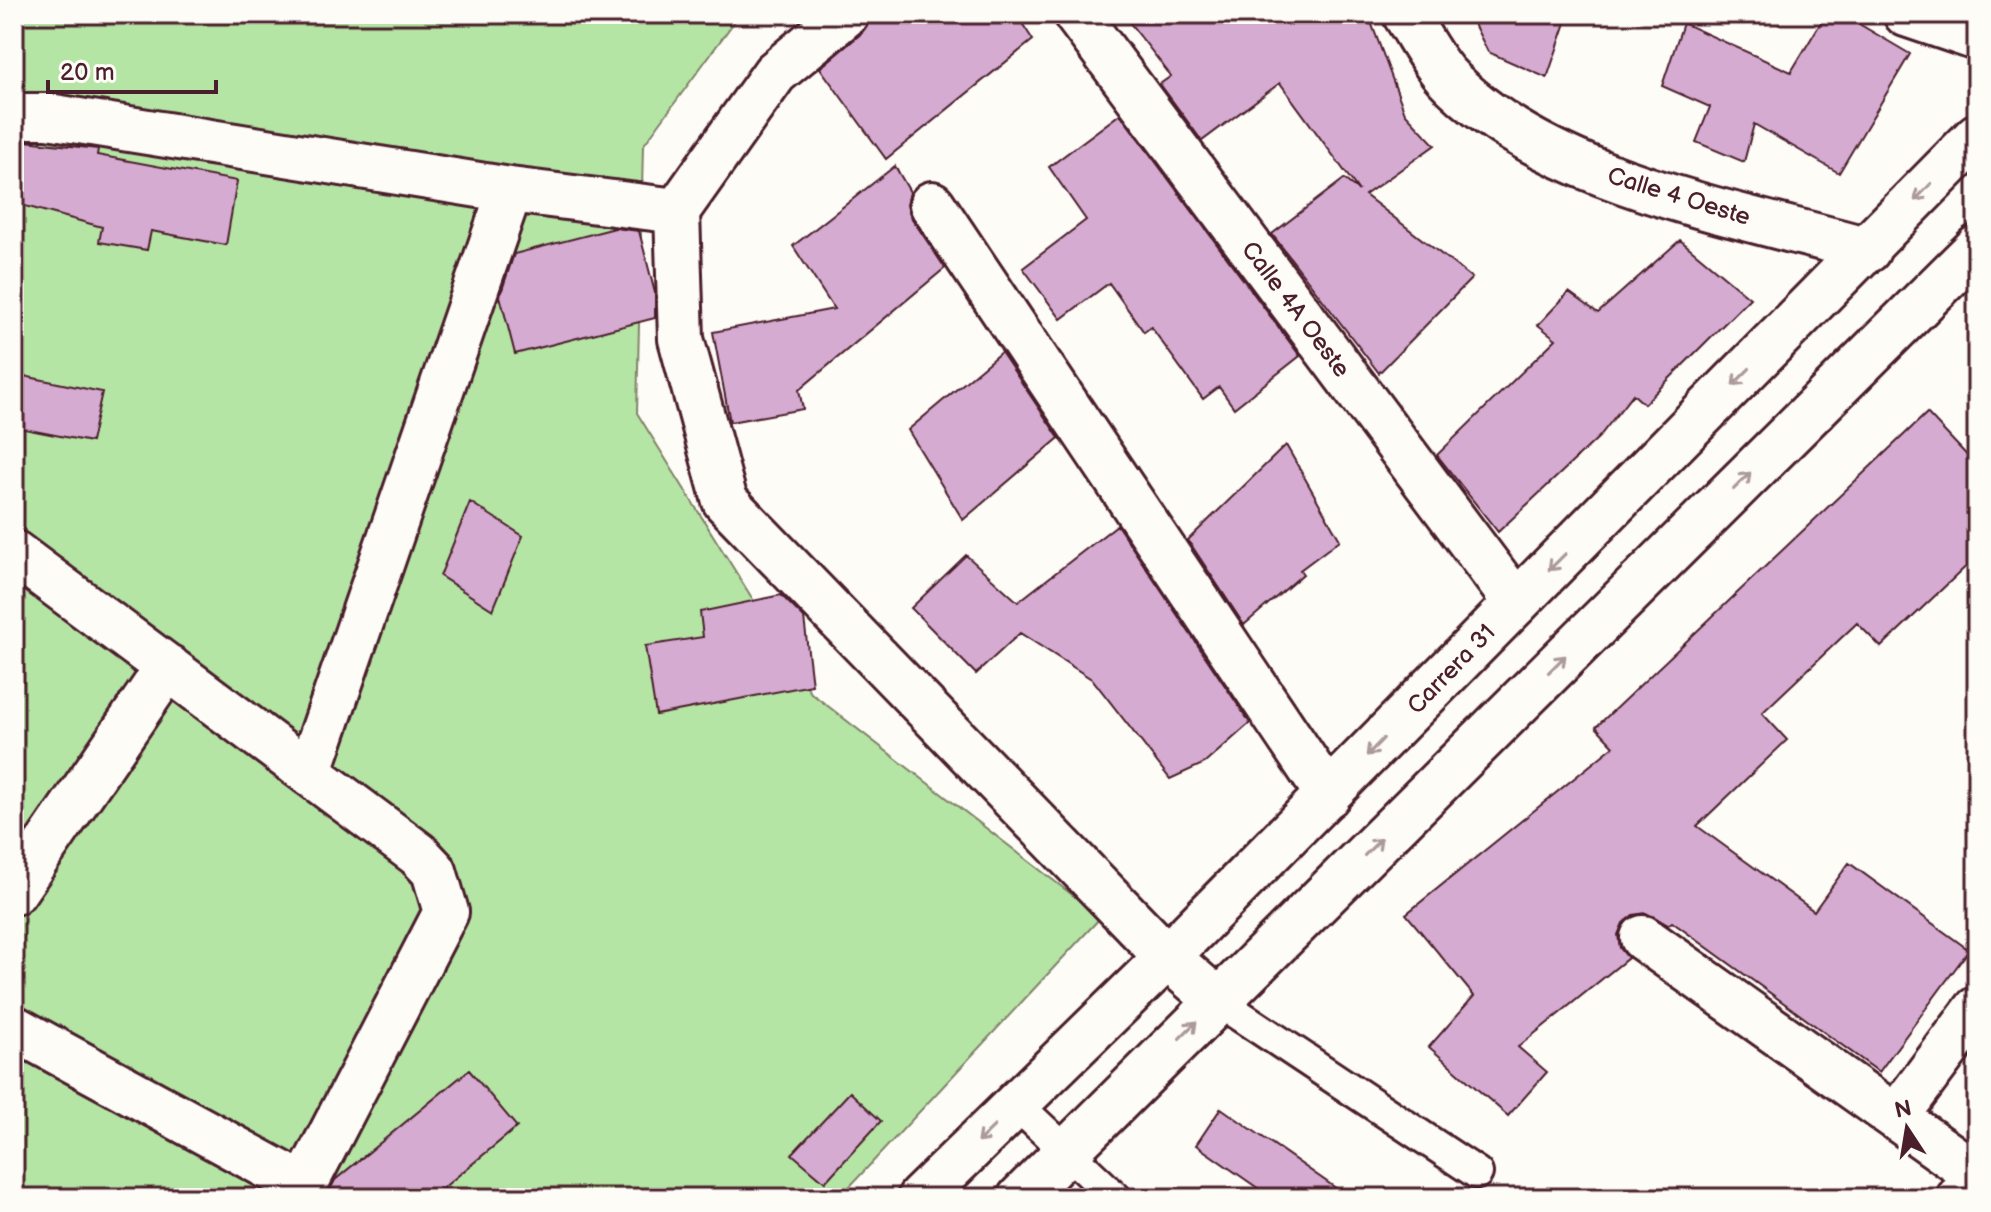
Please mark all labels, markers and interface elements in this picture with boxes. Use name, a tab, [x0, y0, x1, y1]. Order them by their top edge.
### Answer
scale bar	[48, 44, 216, 94]
text: 20 m	[60, 58, 115, 87]
street label: Calle 4 Oeste	[1604, 161, 1754, 232]
one-way arrow	[1914, 182, 1933, 201]
street label: Calle 4A Oeste	[1235, 236, 1356, 383]
one-way arrow	[1732, 367, 1751, 386]
one-way arrow	[1732, 472, 1751, 491]
one-way arrow	[1548, 552, 1567, 572]
street label: Carrera 31	[1401, 618, 1501, 720]
one-way arrow	[1547, 655, 1566, 674]
one-way arrow	[1366, 737, 1385, 756]
one-way arrow	[1363, 838, 1382, 857]
one-way arrow	[1178, 1021, 1198, 1040]
north arrow	[1867, 1088, 1947, 1168]
text: N	[1892, 1095, 1914, 1125]
one-way arrow	[977, 1124, 996, 1143]

